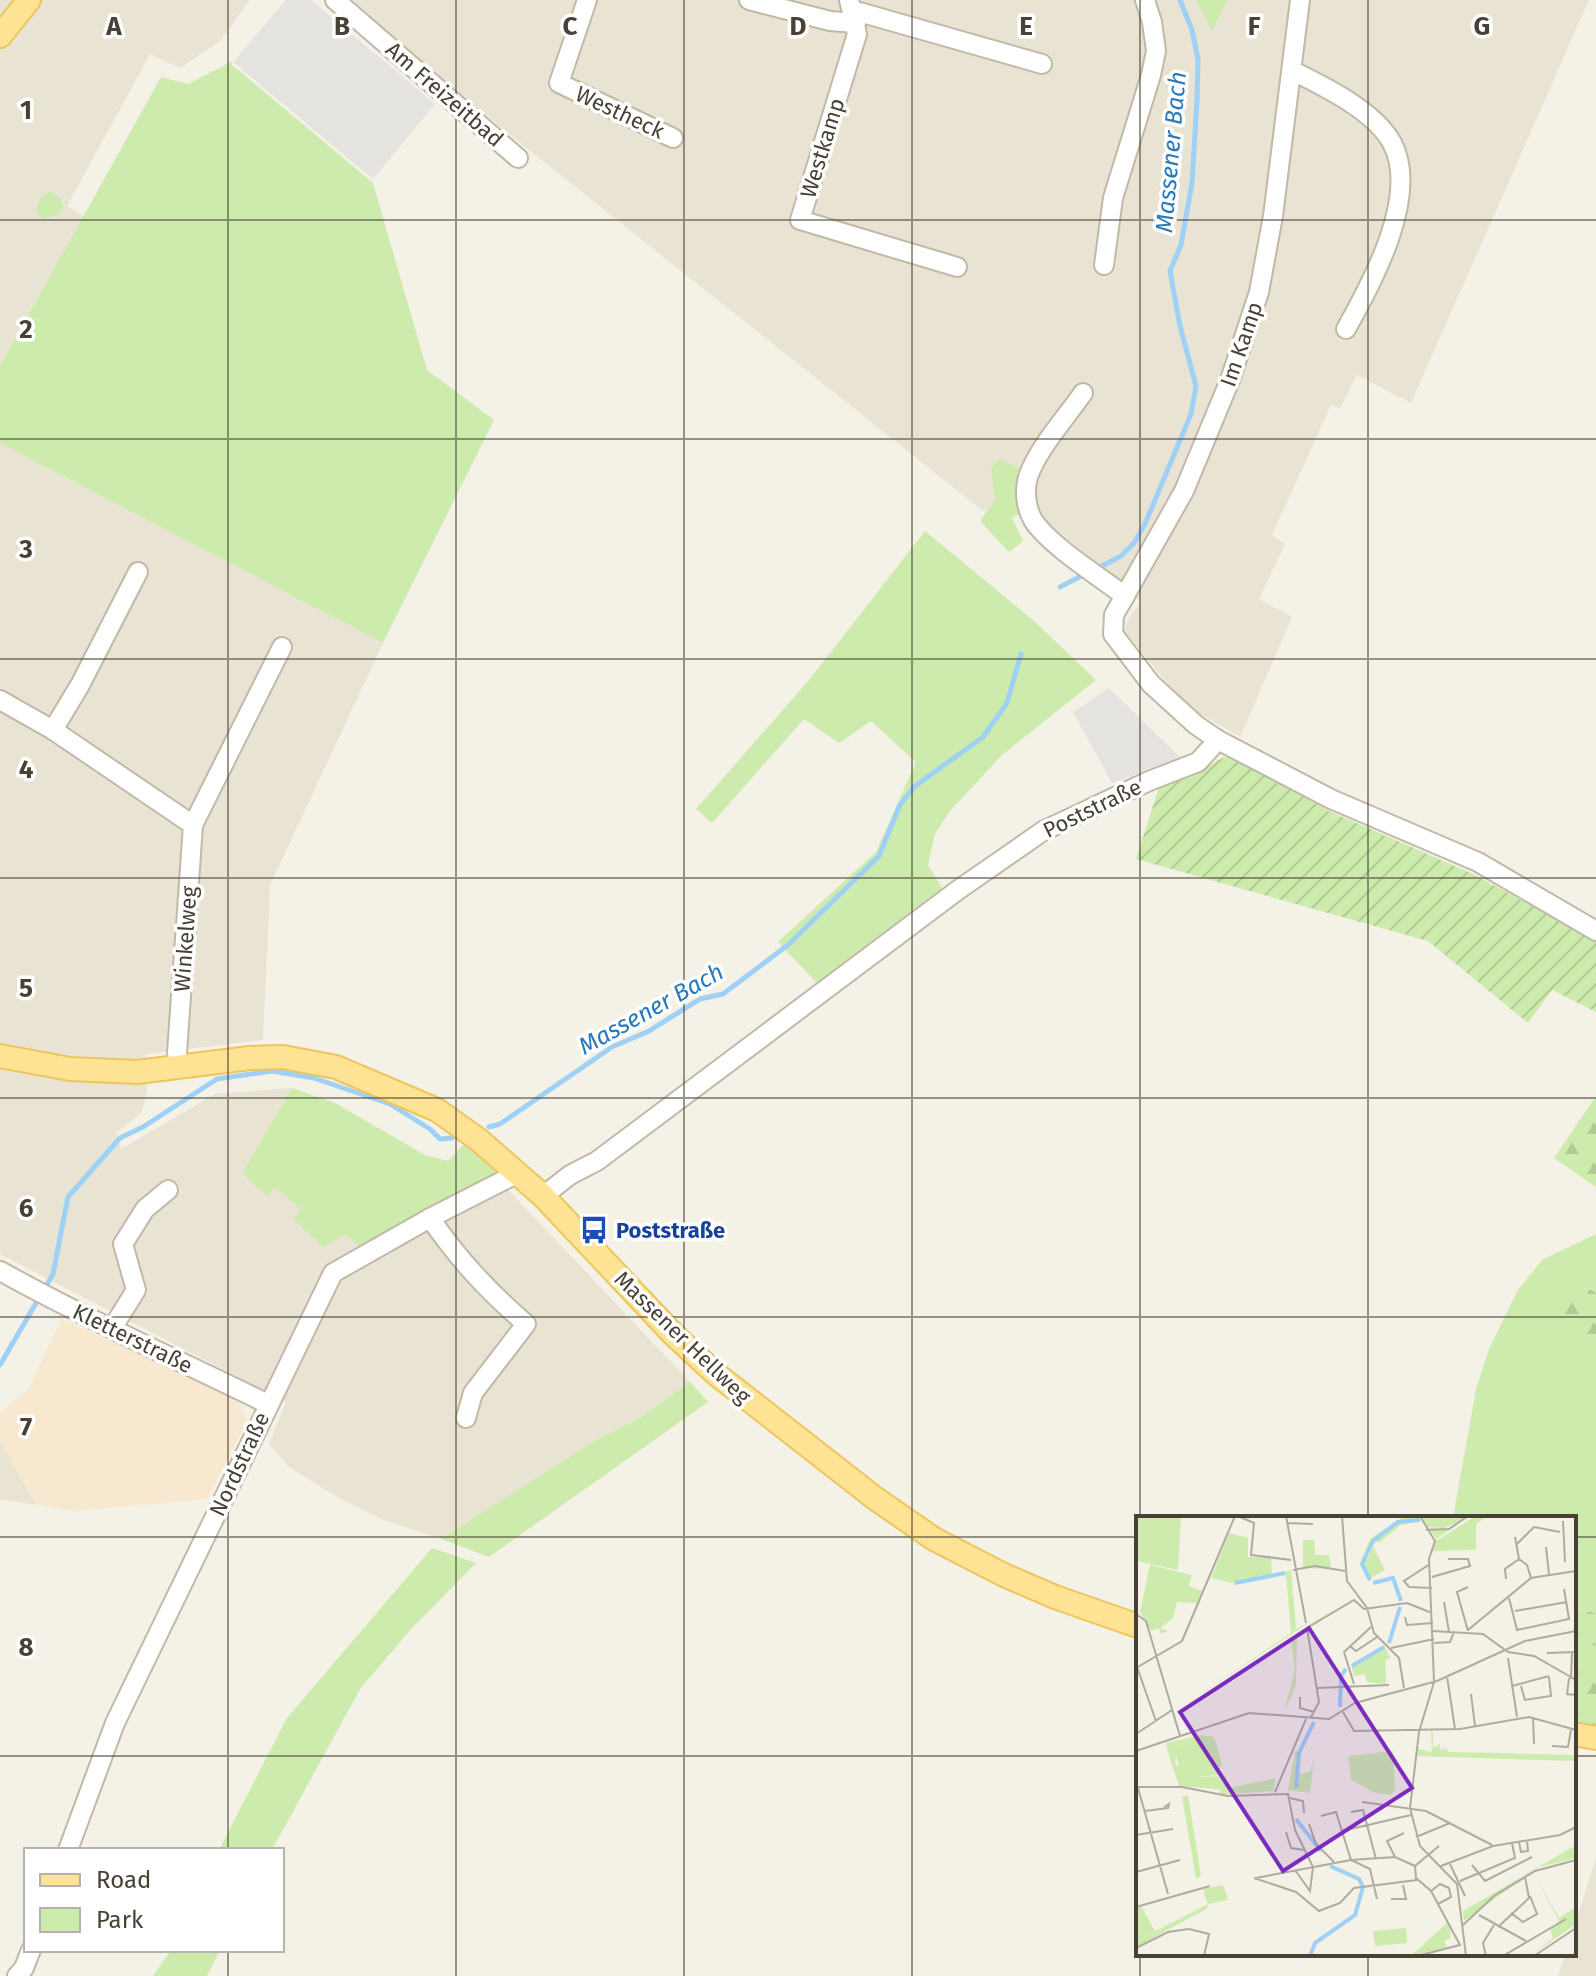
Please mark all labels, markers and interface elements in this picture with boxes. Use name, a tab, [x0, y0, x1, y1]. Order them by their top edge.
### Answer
text: A	[105, 11, 122, 42]
text: B	[334, 11, 350, 42]
text: C	[563, 11, 578, 42]
text: D	[790, 11, 807, 42]
text: E	[1019, 11, 1033, 42]
text: F	[1248, 11, 1261, 42]
text: G	[1474, 11, 1490, 42]
street label: Am Freizeitbad	[380, 36, 509, 153]
water label: Massener Bach	[1150, 70, 1192, 234]
street label: Westheck	[571, 80, 669, 145]
text: 1	[20, 95, 32, 126]
street label: Westkamp	[795, 95, 850, 201]
street label: Im Kamp	[1214, 298, 1269, 390]
text: 2	[19, 314, 33, 345]
text: 3	[18, 534, 33, 565]
text: 4	[19, 754, 34, 785]
street label: Poststraße	[1039, 773, 1146, 844]
street label: Winkelweg	[168, 885, 203, 993]
water label: Massener Bach	[574, 958, 728, 1060]
text: 5	[19, 973, 33, 1004]
text: 6	[19, 1193, 34, 1224]
bus stop icon: Poststraße	[579, 1215, 609, 1245]
place label: Poststraße	[616, 1217, 725, 1244]
street label: Massener Hellweg	[609, 1265, 757, 1410]
street label: Kletterstraße	[68, 1298, 197, 1379]
street label: Nordstraße	[204, 1408, 275, 1521]
text: 7	[20, 1412, 32, 1443]
inset map	[1136, 1516, 1576, 1956]
text: 8	[18, 1632, 34, 1663]
legend	[24, 1848, 284, 1952]
text: Road	[96, 1866, 151, 1894]
text: Park	[96, 1906, 144, 1934]

